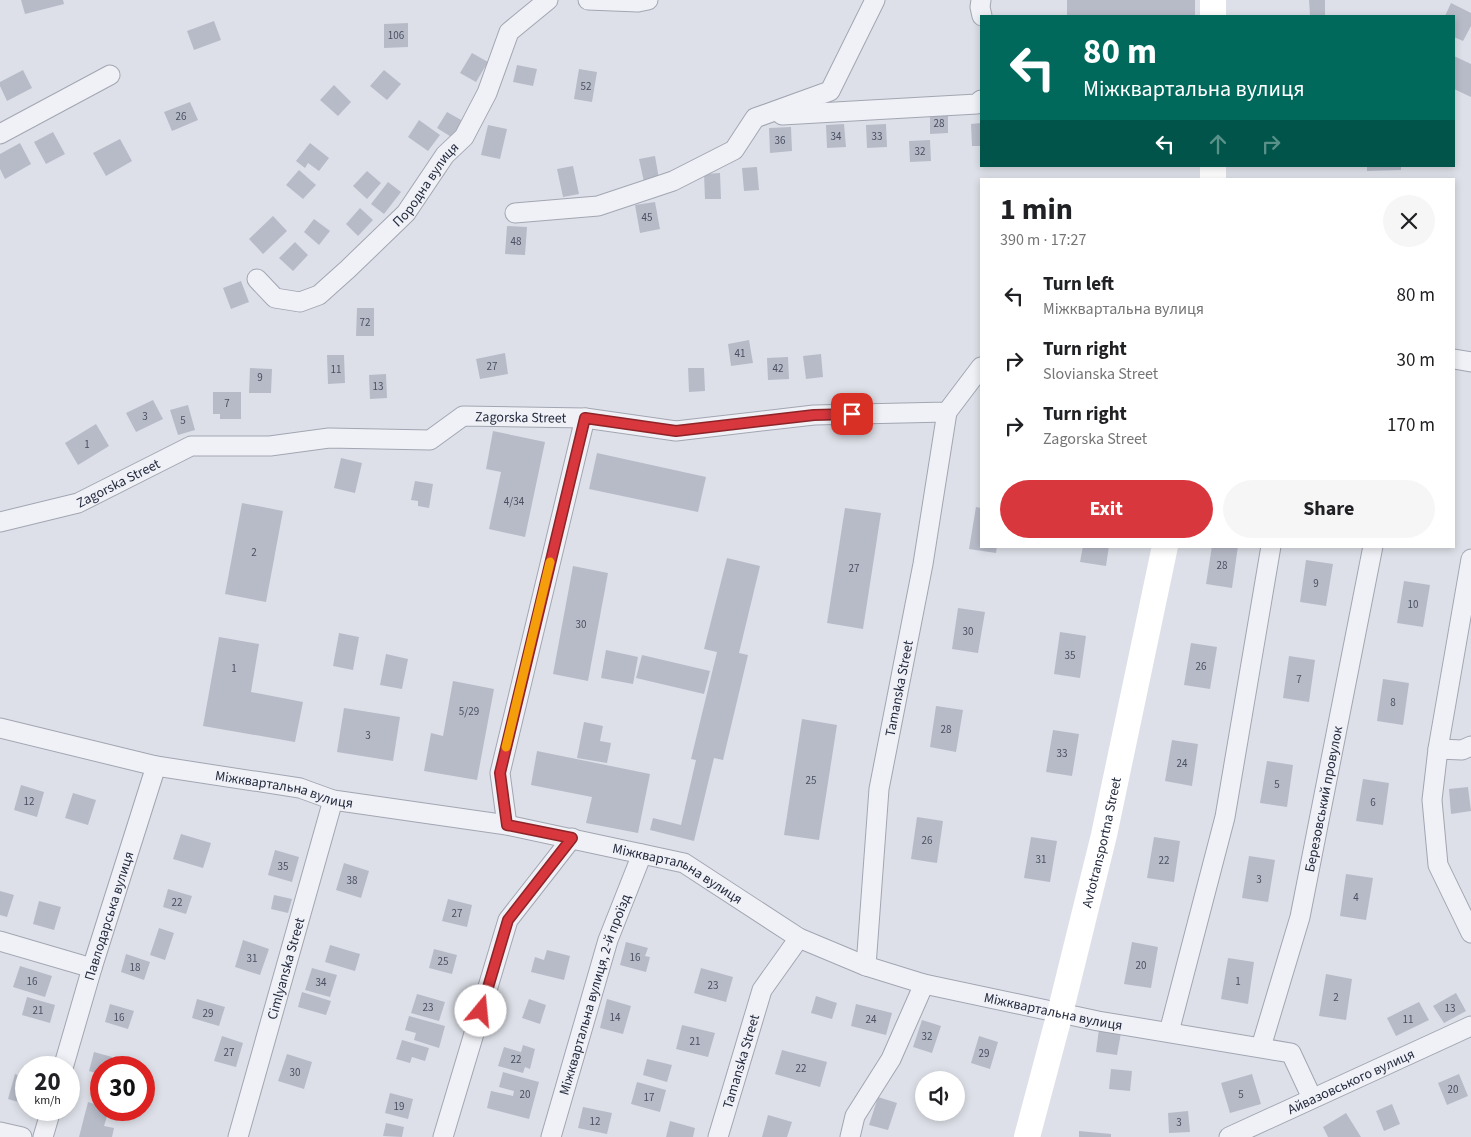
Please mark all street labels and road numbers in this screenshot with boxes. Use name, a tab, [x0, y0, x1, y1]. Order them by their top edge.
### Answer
street label: Породна вулиця	[388, 138, 464, 232]
street label: Zagorska Street	[475, 407, 567, 429]
street label: Zagorska Street	[73, 454, 164, 513]
street label: Tamanska Street	[880, 639, 919, 738]
street label: Березовський провулок	[1300, 724, 1348, 874]
street label: Міжквартальна вулиця	[214, 766, 354, 814]
street label: Avtotransportna Street	[1077, 775, 1127, 910]
street label: Міжквартальна вулиця	[611, 839, 746, 910]
street label: Павлодарська вулиця	[80, 849, 139, 983]
street label: Міжквартальна вулиця, 2-й проїзд	[555, 891, 636, 1098]
street label: Cimlyanska Street	[263, 915, 310, 1022]
street label: Міжквартальна вулиця	[982, 988, 1124, 1036]
street label: Tamanska Street	[718, 1012, 765, 1111]
street label: Айвазовського вулиця	[1284, 1044, 1418, 1120]

